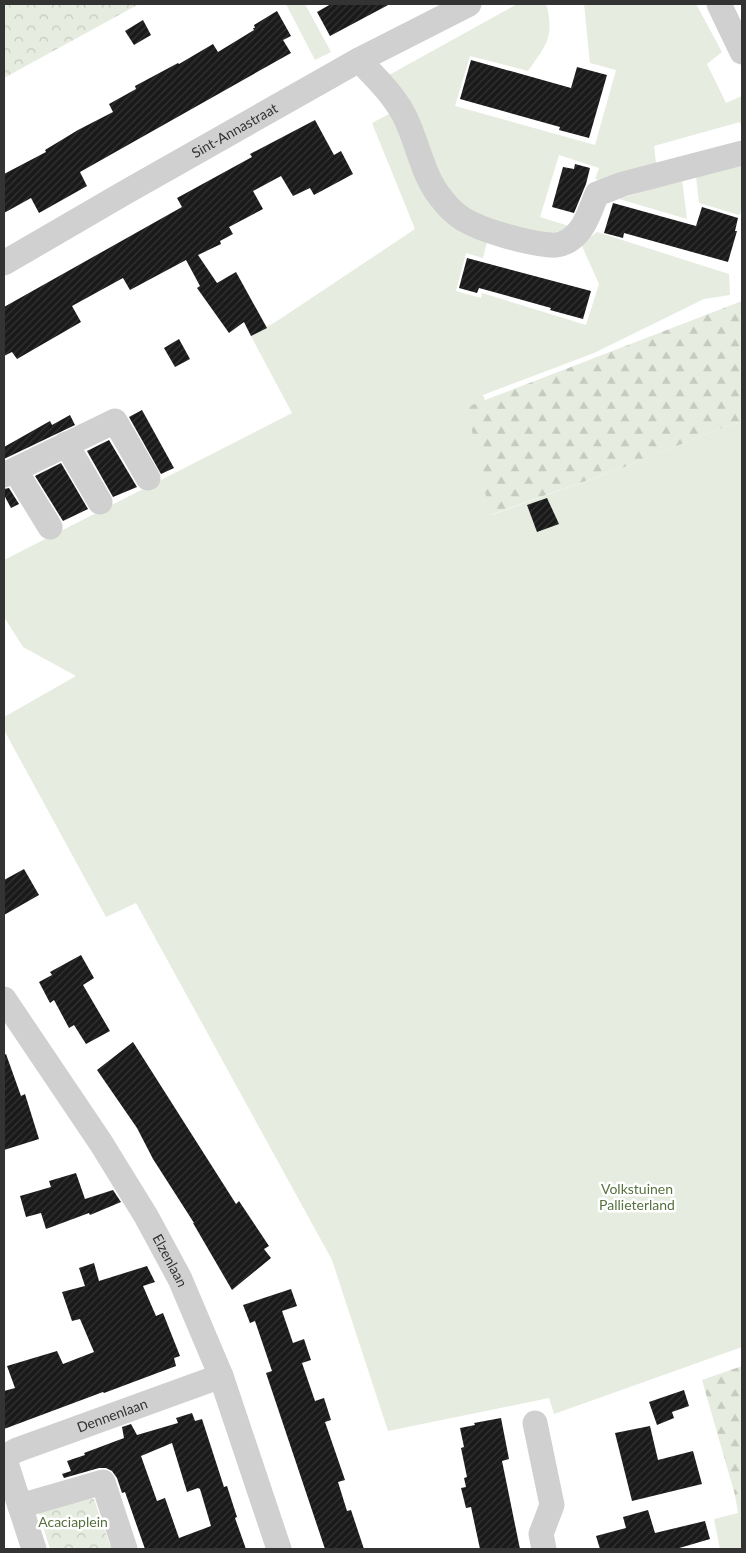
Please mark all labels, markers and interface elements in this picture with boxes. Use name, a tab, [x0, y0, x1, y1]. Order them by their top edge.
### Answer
street label: Sint-Annastraat	[188, 99, 280, 161]
park label: Volkstuinen Pallieterland	[599, 1180, 675, 1213]
street label: Elzenlaan	[149, 1231, 191, 1289]
street label: Dennenlaan	[74, 1394, 150, 1436]
park label: Acaciaplein	[38, 1513, 108, 1530]

